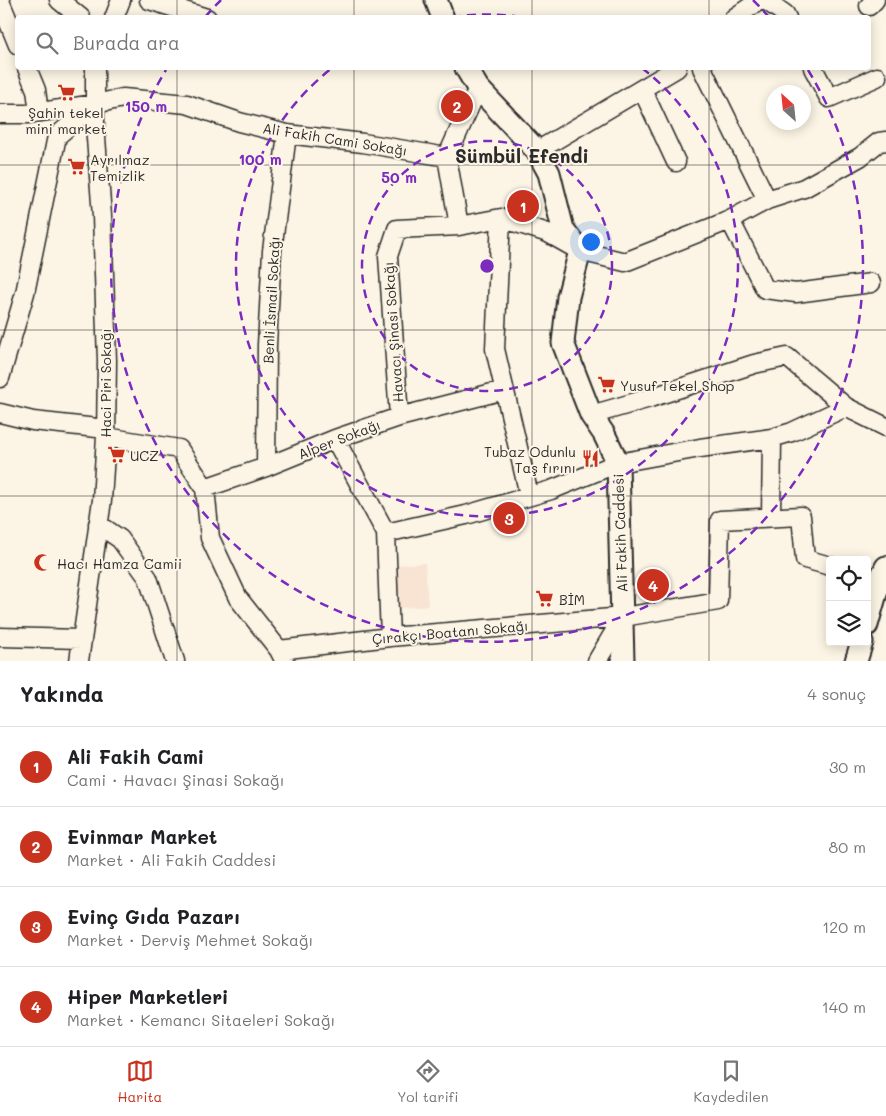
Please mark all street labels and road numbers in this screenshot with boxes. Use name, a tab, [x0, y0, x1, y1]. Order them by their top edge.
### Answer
street label: Ali Fakih Cami Sokağı	[261, 118, 409, 160]
street label: Benli İsmail Sokağı	[258, 236, 284, 364]
street label: Havacı Şinasi Sokağı	[379, 261, 407, 403]
street label: Haci Piri Sokağı	[96, 328, 115, 438]
street label: Alper Sokağı	[295, 415, 383, 463]
street label: Ali Fakih Caddesi	[608, 473, 632, 593]
street label: Çırakçı Boatanı Sokağı	[371, 616, 529, 648]

